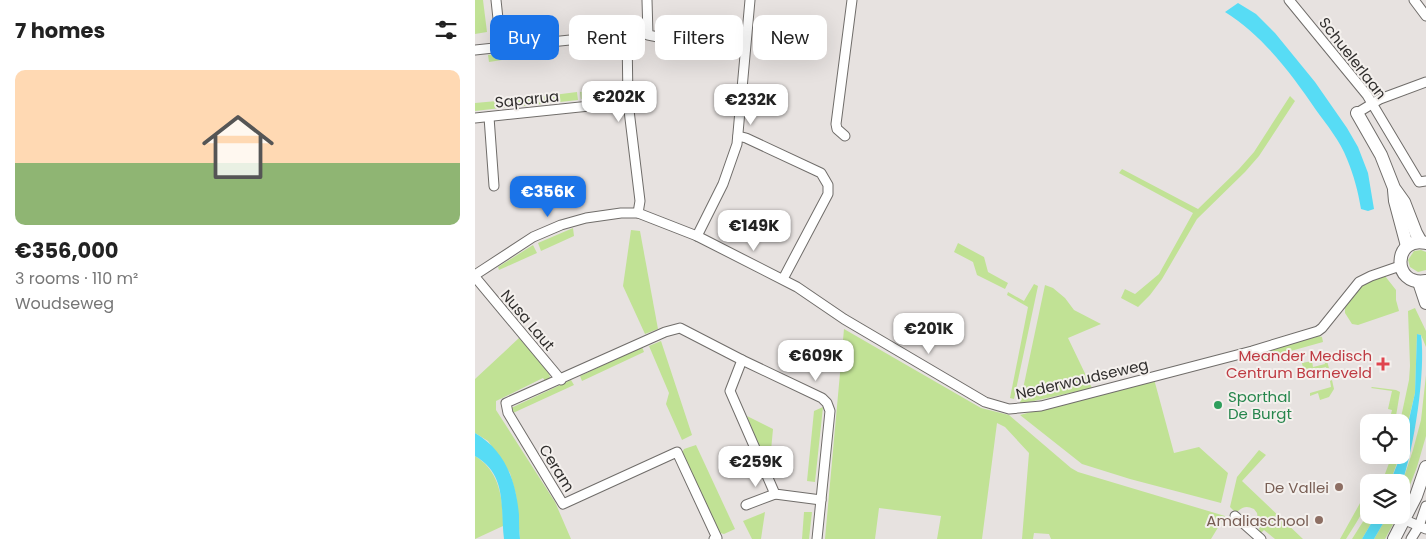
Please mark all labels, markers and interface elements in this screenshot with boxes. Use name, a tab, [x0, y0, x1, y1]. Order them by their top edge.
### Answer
street label: Schuelerlaan	[1314, 13, 1392, 103]
chip: Buy	[490, 15, 559, 60]
chip: Rent	[569, 15, 645, 60]
chip: Filters	[655, 15, 743, 60]
chip: New	[753, 15, 827, 60]
text: 7 homes	[15, 16, 105, 45]
icon: filters	[432, 16, 460, 44]
pin: €202K	[584, 80, 654, 123]
pin: €232K	[716, 84, 786, 126]
street label: Saparua	[494, 85, 560, 113]
text: €202K	[593, 85, 645, 108]
text: €232K	[725, 88, 777, 111]
icon: home	[193, 102, 283, 192]
pin: €356K	[513, 176, 583, 218]
text: €356K	[521, 180, 575, 203]
pin: €149K	[719, 210, 789, 252]
text: €149K	[729, 214, 779, 237]
text: €356,000	[15, 236, 119, 265]
text: 3 rooms · 110 m²	[15, 267, 138, 290]
street label: Nusa Laut	[496, 285, 560, 355]
text: Woudseweg	[15, 292, 114, 315]
pin: €201K	[894, 312, 964, 355]
text: €201K	[904, 317, 954, 340]
pin: €609K	[781, 340, 851, 382]
text: €609K	[789, 344, 843, 367]
place label: Meander Medisch Centrum Barneveld	[1226, 345, 1372, 383]
street label: Nederwoudseweg	[1014, 354, 1150, 404]
marker: Meander Medisch Centrum Barneveld	[1376, 357, 1390, 371]
place label: Sporthal De Burgt	[1228, 386, 1292, 424]
marker: Sporthal De Burgt	[1212, 399, 1224, 411]
map controls	[1360, 414, 1410, 524]
button: locate	[1360, 414, 1410, 464]
street label: Ceram	[534, 440, 580, 496]
pin: €259K	[721, 446, 791, 488]
text: €259K	[729, 450, 783, 473]
button: layers	[1360, 474, 1410, 524]
place label: De Vallei	[1264, 477, 1329, 498]
marker: De Vallei	[1333, 481, 1345, 493]
place label: Amaliaschool	[1206, 510, 1309, 531]
marker: Amaliaschool	[1313, 514, 1325, 526]

